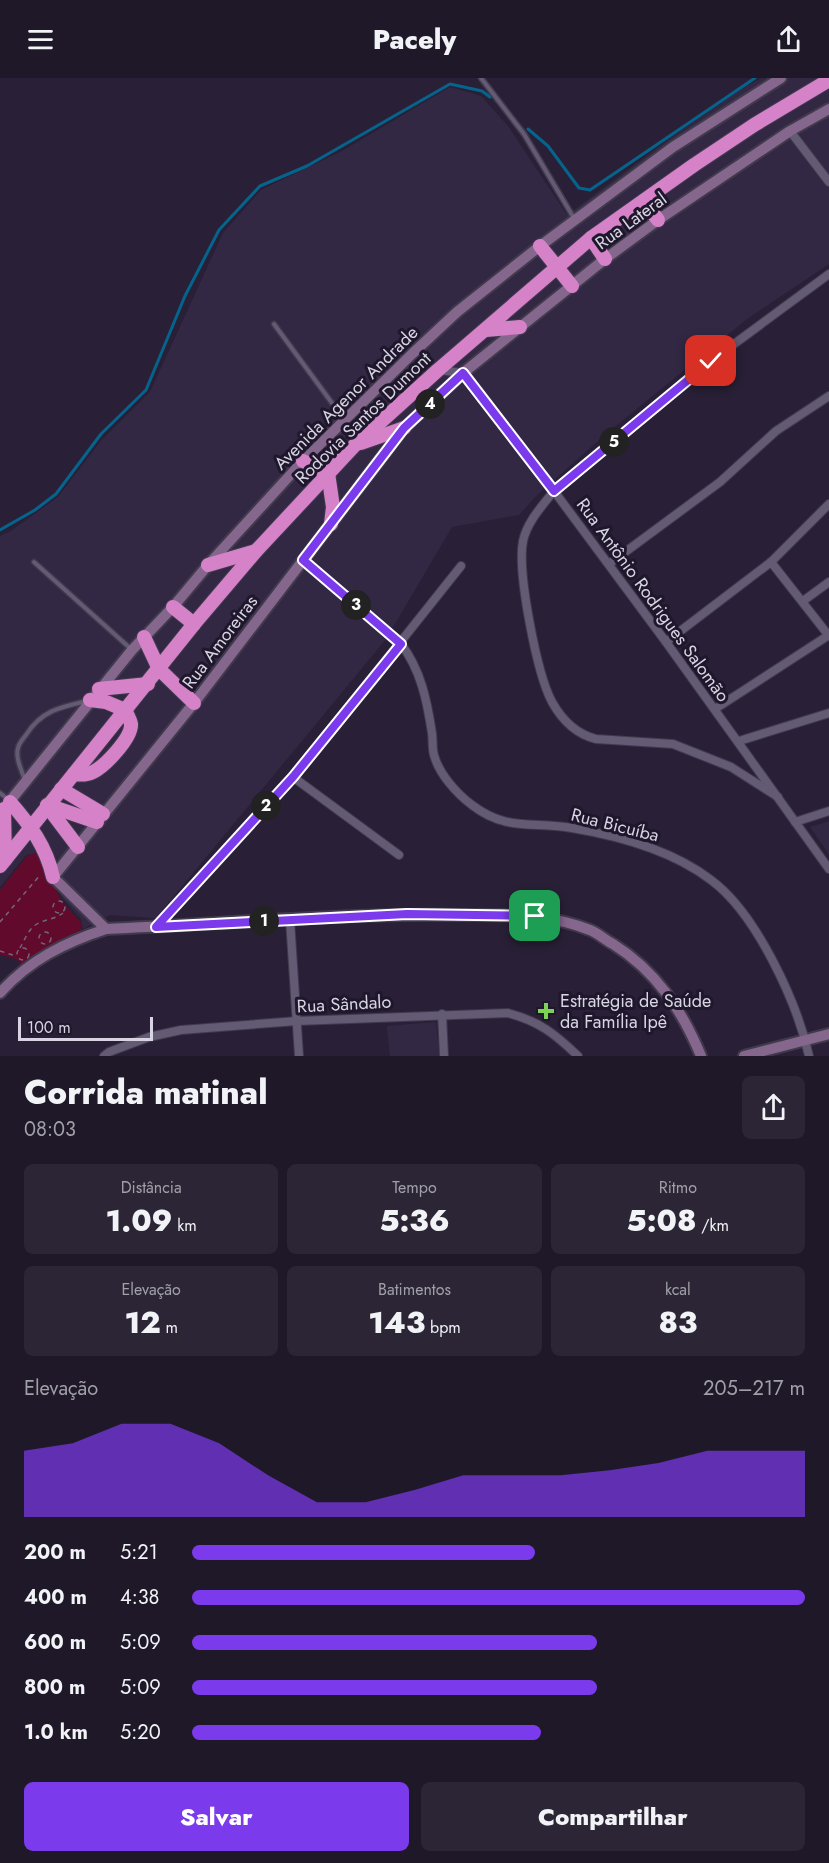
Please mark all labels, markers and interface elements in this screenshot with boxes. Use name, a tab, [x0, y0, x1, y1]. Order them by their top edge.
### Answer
text: Pacely	[373, 20, 456, 59]
icon: menu	[24, 23, 57, 56]
icon: share	[772, 23, 805, 56]
street label: Rua Lateral	[590, 186, 672, 256]
street label: Avenida Agenor Andrade	[268, 320, 424, 476]
pin	[685, 335, 736, 386]
icon: check	[694, 344, 727, 377]
street label: Rodovia Santos Dumont	[289, 345, 437, 490]
pin: 4	[415, 389, 445, 419]
text: 4	[424, 392, 436, 415]
pin: 5	[599, 427, 629, 457]
text: 5	[609, 430, 619, 453]
street label: Rua Antônio Rodrigues Salomão	[570, 493, 736, 707]
street label: Rua Amoreiras	[176, 590, 264, 694]
pin: 3	[341, 590, 371, 620]
text: 3	[351, 593, 361, 616]
pin: 2	[251, 791, 281, 821]
text: 2	[261, 794, 271, 817]
street label: Rua Bicuíba	[568, 802, 662, 848]
pin	[509, 890, 560, 941]
icon: arrive	[518, 899, 551, 932]
pin: 1	[249, 906, 279, 936]
text: 1	[260, 909, 268, 932]
place label: Estratégia de Saúde da Família Ipê	[560, 988, 711, 1035]
street label: Rua Sândalo	[296, 989, 392, 1019]
marker: Estratégia de Saúde da Família Ipê	[537, 1002, 555, 1020]
scale bar	[18, 1014, 153, 1042]
text: 100 m	[27, 1016, 71, 1039]
text: Corrida matinal	[24, 1069, 267, 1116]
button: share	[742, 1076, 805, 1139]
text: 08:03	[24, 1115, 76, 1144]
text: Distância	[121, 1176, 182, 1199]
text: Tempo	[392, 1176, 437, 1199]
text: Ritmo	[659, 1176, 697, 1199]
text: 1.09	[105, 1199, 173, 1242]
text: 5:36	[379, 1199, 450, 1242]
text: 5:08	[627, 1199, 696, 1242]
text: km	[173, 1214, 197, 1237]
text: /km	[696, 1214, 729, 1237]
text: Elevação	[121, 1278, 181, 1301]
text: Batimentos	[378, 1278, 451, 1301]
text: kcal	[665, 1278, 691, 1301]
text: 12	[124, 1301, 161, 1344]
text: 143	[368, 1301, 425, 1344]
text: 83	[658, 1301, 697, 1344]
text: m	[161, 1316, 178, 1339]
text: bpm	[425, 1316, 461, 1339]
text: Elevação	[24, 1374, 98, 1403]
text: 205–217 m	[703, 1374, 805, 1403]
text: 200 m	[24, 1538, 86, 1567]
text: 5:21	[120, 1538, 158, 1567]
text: 400 m	[24, 1583, 87, 1612]
text: 4:38	[120, 1583, 160, 1612]
text: 600 m	[24, 1628, 86, 1657]
text: 5:09	[120, 1628, 161, 1657]
text: 800 m	[24, 1673, 85, 1702]
text: 5:09	[120, 1673, 161, 1702]
text: 1.0 km	[24, 1718, 88, 1747]
text: 5:20	[120, 1718, 161, 1747]
button: Salvar	[24, 1782, 409, 1851]
button: Compartilhar	[421, 1782, 805, 1851]

